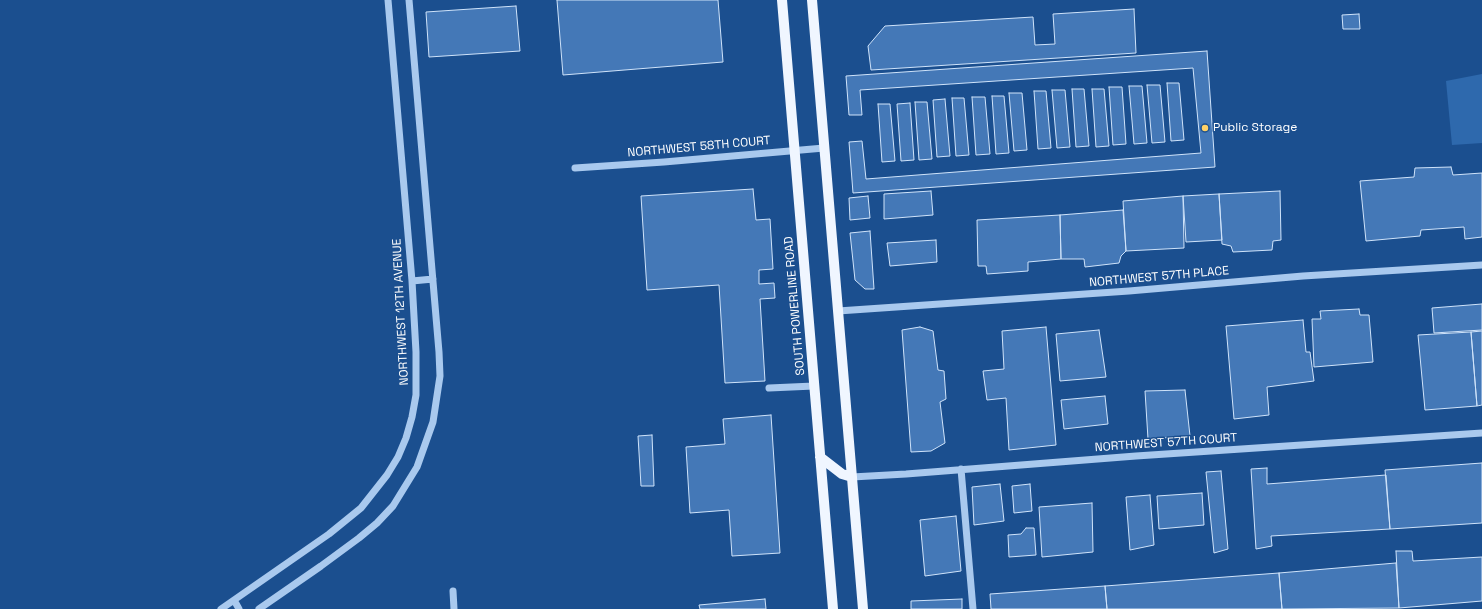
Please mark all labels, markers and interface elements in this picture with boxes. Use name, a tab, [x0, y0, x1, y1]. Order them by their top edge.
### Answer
place label: Public Storage	[1213, 121, 1297, 135]
marker: Public Storage	[1200, 123, 1210, 133]
street label: NORTHWEST 58TH COURT	[627, 134, 771, 160]
street label: SOUTH POWERLINE ROAD	[782, 236, 808, 376]
street label: NORTHWEST 12TH AVENUE	[390, 238, 412, 386]
street label: NORTHWEST 57TH PLACE	[1089, 264, 1229, 290]
street label: NORTHWEST 57TH COURT	[1094, 431, 1238, 455]

